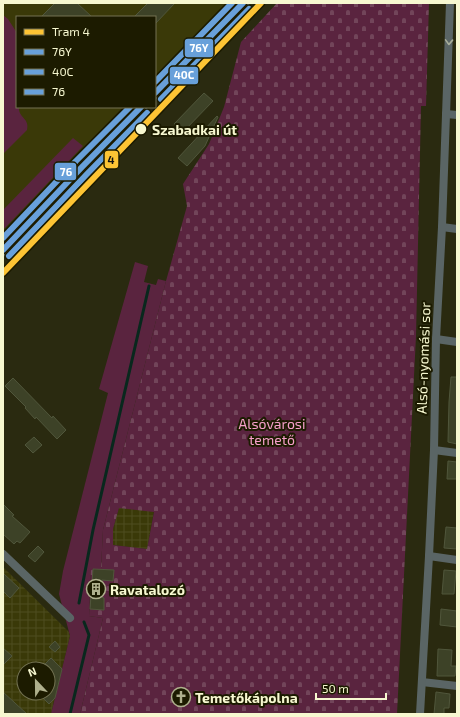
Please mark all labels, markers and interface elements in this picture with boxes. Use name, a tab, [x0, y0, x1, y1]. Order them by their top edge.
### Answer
legend	[16, 16, 156, 108]
text: Tram 4	[52, 24, 90, 38]
line badge: 76Y	[184, 38, 214, 58]
one-way arrow	[445, 39, 453, 45]
text: 76Y	[190, 41, 209, 54]
text: 76Y	[52, 44, 72, 58]
text: 40C	[52, 64, 74, 78]
line badge: 40C	[169, 66, 199, 85]
text: 40C	[174, 68, 195, 81]
text: 76	[52, 84, 65, 98]
place label: Szabadkai út	[152, 121, 237, 138]
marker: Szabadkai út	[134, 122, 148, 136]
line badge: 4	[104, 150, 119, 169]
text: 4	[107, 153, 115, 166]
line badge: 76	[54, 162, 77, 181]
text: 76	[60, 165, 73, 178]
street label: Alsó-nyomási sor	[413, 301, 433, 414]
park label: Alsóvárosi temető	[239, 415, 305, 448]
building icon: Ravatalozó	[85, 578, 107, 600]
place label: Ravatalozó	[110, 581, 185, 598]
north arrow	[16, 661, 56, 701]
text: N	[26, 664, 38, 679]
scale bar	[316, 675, 386, 701]
text: 50 m	[322, 681, 349, 695]
church icon: Temetőkápolna	[170, 686, 192, 708]
place label: Temetőkápolna	[195, 689, 298, 706]

